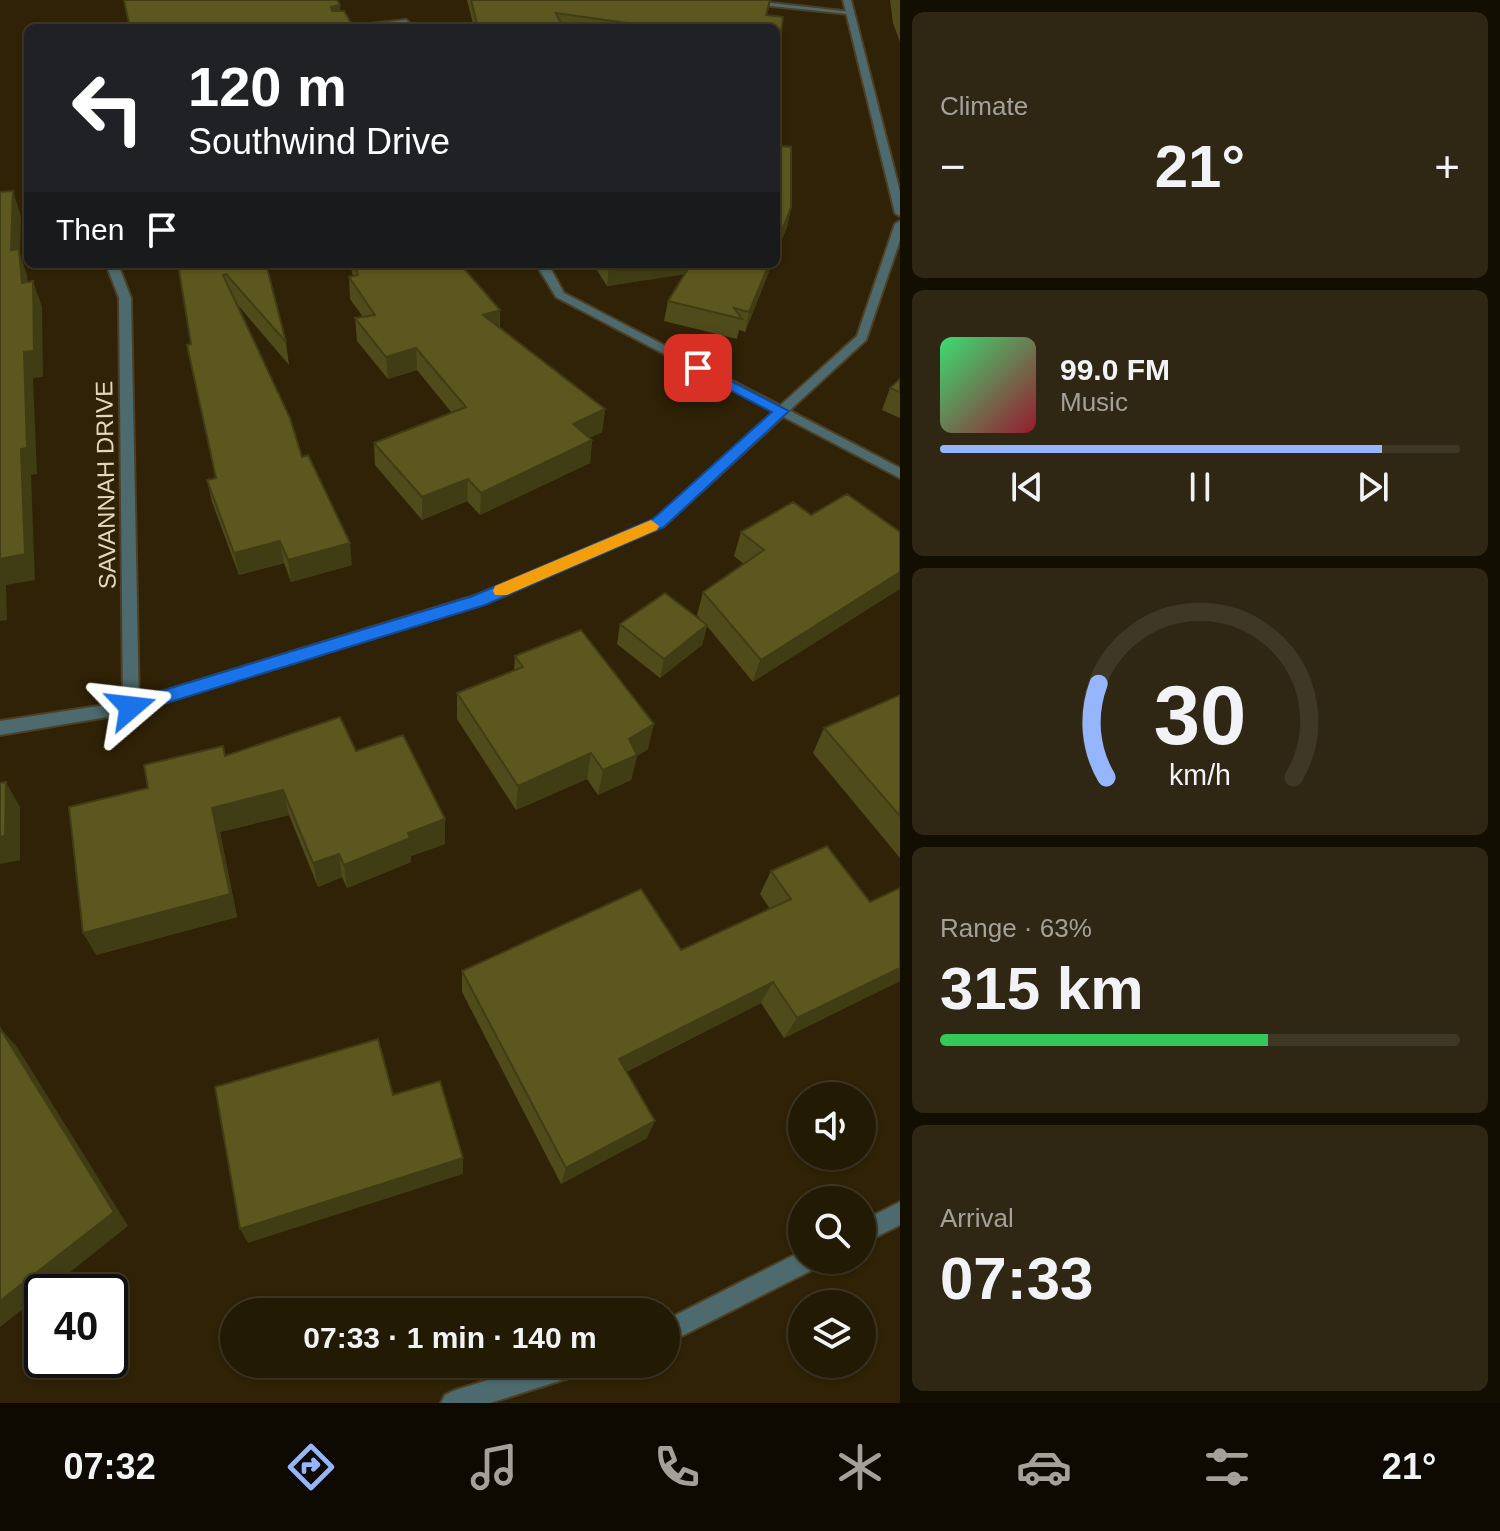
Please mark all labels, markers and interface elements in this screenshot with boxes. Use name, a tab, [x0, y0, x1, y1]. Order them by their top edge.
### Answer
text: 120 m	[188, 55, 347, 118]
icon: left	[56, 56, 160, 160]
text: Climate	[940, 91, 1028, 121]
text: Southwind Drive	[188, 121, 450, 162]
text: 21°	[1155, 133, 1245, 200]
text: −	[940, 142, 966, 191]
text: +	[1434, 142, 1460, 191]
icon: arrive	[140, 208, 184, 252]
text: Then	[56, 213, 124, 246]
pin	[664, 334, 732, 402]
icon: arrive	[676, 346, 720, 390]
text: 99.0 FM	[1060, 353, 1170, 386]
street label: SAVANNAH DRIVE	[90, 381, 121, 589]
text: Music	[1060, 387, 1128, 417]
icon: previous	[1005, 465, 1049, 509]
icon: pause	[1178, 465, 1222, 509]
icon: next	[1351, 465, 1395, 509]
position arrow	[89, 665, 173, 749]
text: 30	[1154, 668, 1246, 761]
text: km/h	[1169, 759, 1231, 791]
text: Range · 63%	[940, 913, 1092, 943]
text: 315 km	[940, 955, 1144, 1022]
map controls	[788, 1082, 876, 1378]
button: sound	[788, 1082, 876, 1170]
button: search	[788, 1186, 876, 1274]
text: Arrival	[940, 1203, 1014, 1233]
text: 07:33	[940, 1245, 1093, 1312]
speed limit sign: 40	[24, 1274, 128, 1378]
button: layers	[788, 1290, 876, 1378]
text: 07:33 · 1 min · 140 m	[303, 1321, 597, 1354]
icon: directions	[283, 1439, 339, 1495]
icon: music	[466, 1439, 522, 1495]
icon: phone	[649, 1439, 705, 1495]
icon: climate	[832, 1439, 888, 1495]
icon: car	[1016, 1439, 1072, 1495]
icon: filters	[1199, 1439, 1255, 1495]
text: 07:32	[64, 1446, 156, 1487]
text: 21°	[1382, 1446, 1436, 1487]

